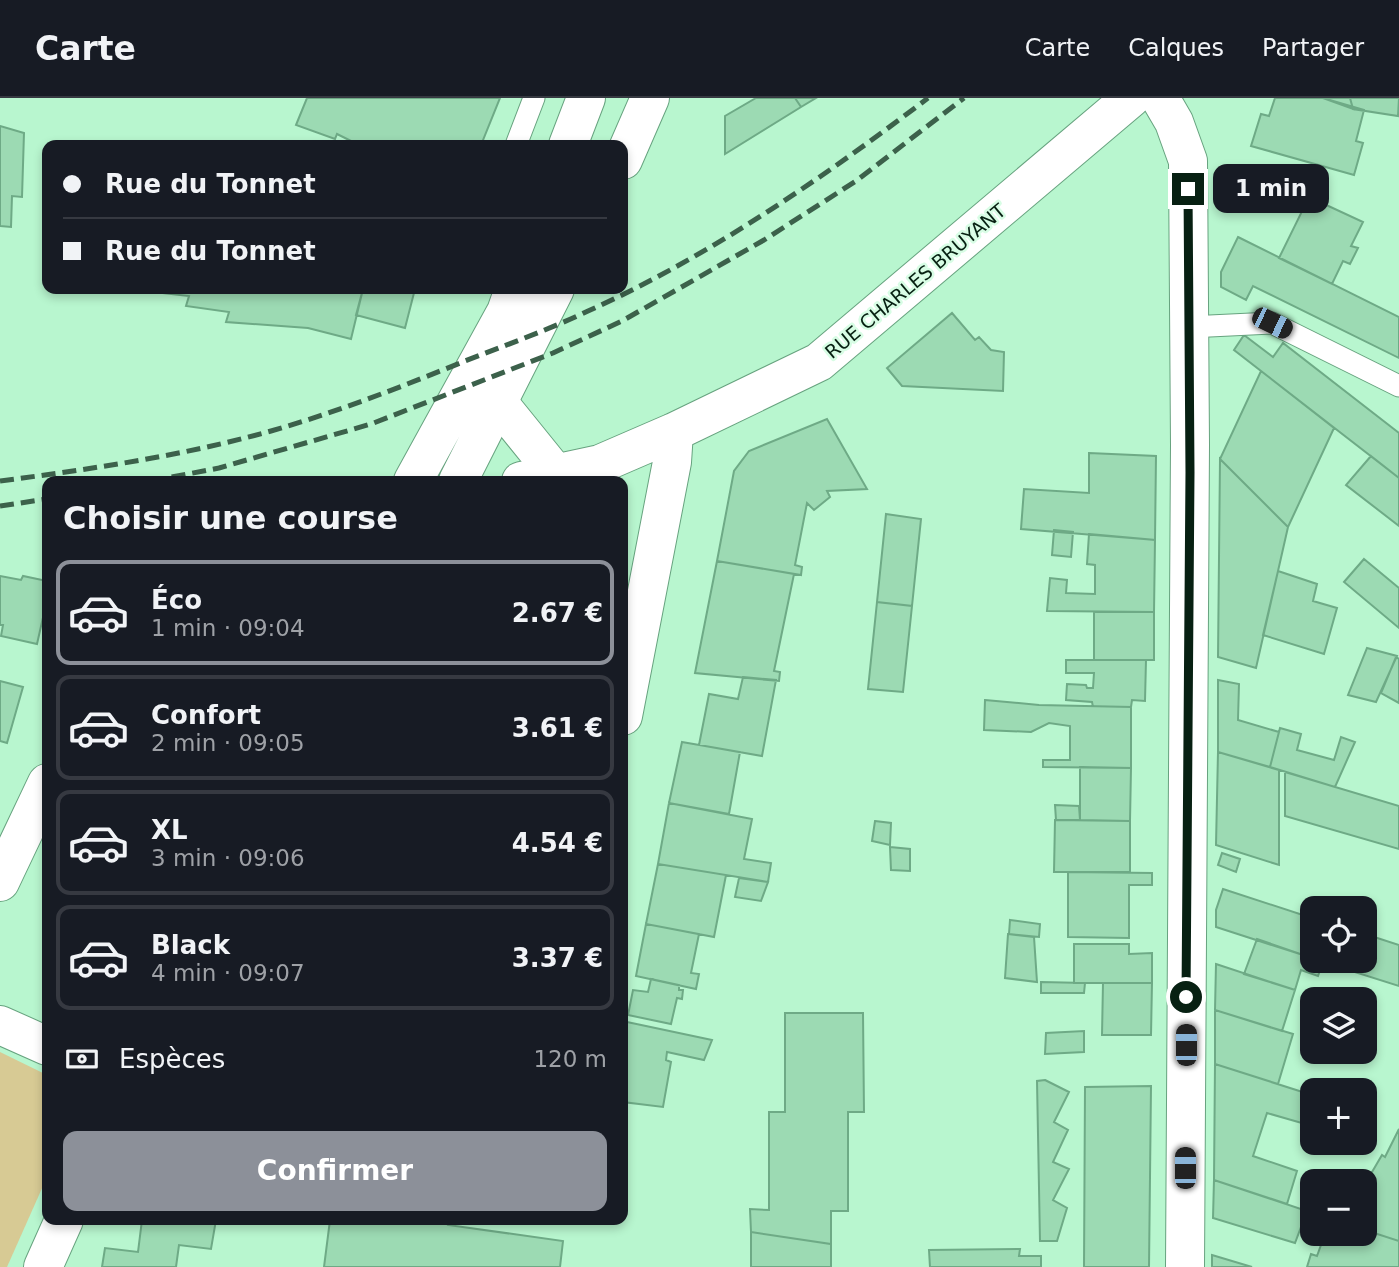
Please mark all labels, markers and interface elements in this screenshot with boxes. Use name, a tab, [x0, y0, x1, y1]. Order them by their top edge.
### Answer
text: Carte	[35, 29, 136, 68]
text: Carte	[1025, 34, 1090, 62]
text: Calques	[1128, 34, 1224, 62]
text: Partager	[1262, 34, 1364, 62]
callout: 1 min	[1212, 164, 1328, 214]
text: Rue du Tonnet	[105, 169, 316, 199]
route end	[1172, 173, 1204, 205]
text: 1 min	[1235, 175, 1307, 201]
street label: RUE CHARLES BRUYANT	[820, 199, 1010, 363]
text: Rue du Tonnet	[105, 236, 316, 266]
car	[1249, 304, 1296, 342]
text: Choisir une course	[63, 499, 398, 537]
icon: car	[67, 581, 130, 644]
text: Éco	[151, 585, 202, 615]
text: 2.67 €	[512, 598, 603, 628]
text: 1 min · 09:04	[151, 615, 305, 641]
icon: car	[67, 696, 130, 759]
text: Confort	[151, 700, 261, 730]
text: 3.61 €	[512, 713, 603, 743]
text: 2 min · 09:05	[151, 730, 305, 756]
icon: car	[67, 811, 130, 874]
text: XL	[151, 815, 188, 845]
text: 4.54 €	[512, 828, 603, 858]
text: 3 min · 09:06	[151, 845, 305, 871]
map controls	[1300, 896, 1377, 1246]
button: locate	[1300, 896, 1377, 973]
icon: car	[67, 926, 130, 989]
text: Black	[151, 930, 230, 960]
text: 3.37 €	[512, 943, 603, 973]
text: 4 min · 09:07	[151, 960, 305, 986]
route start	[1170, 981, 1202, 1013]
button: layers	[1300, 987, 1377, 1064]
car	[1176, 1024, 1197, 1066]
icon: cash	[63, 1040, 101, 1078]
text: Espèces	[119, 1044, 225, 1074]
text: 120 m	[533, 1046, 607, 1072]
button: +	[1300, 1078, 1377, 1155]
button: Confirmer	[63, 1131, 607, 1211]
car	[1175, 1147, 1196, 1189]
button: −	[1300, 1169, 1377, 1246]

